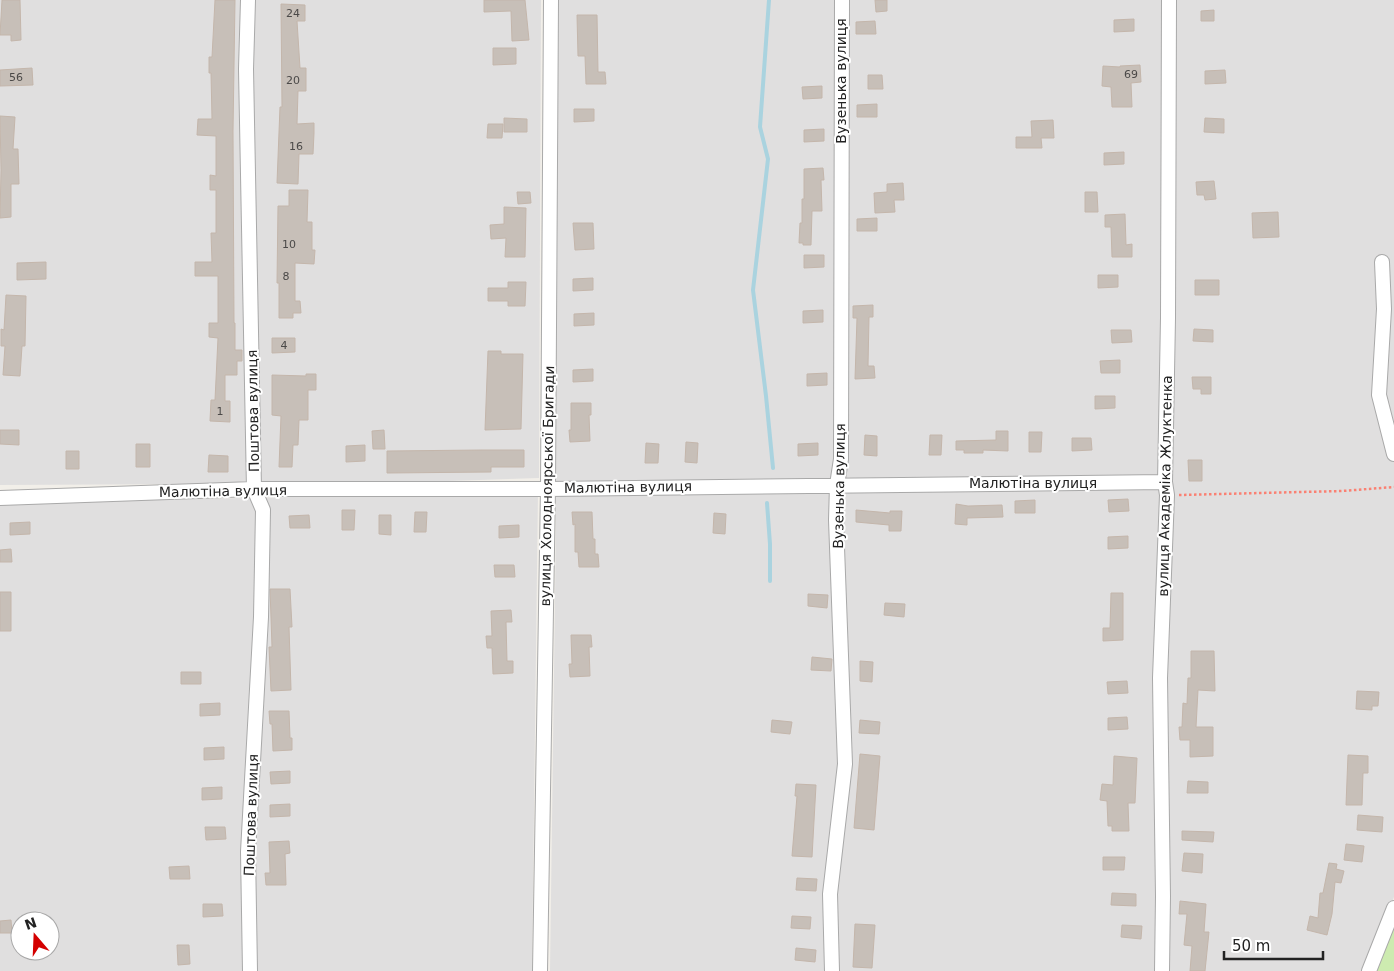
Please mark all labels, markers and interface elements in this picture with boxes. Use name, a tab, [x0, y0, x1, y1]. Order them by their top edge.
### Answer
house number: 24	[286, 7, 300, 20]
street label: Вузенька вулиця	[833, 18, 849, 144]
house number: 69	[1124, 68, 1138, 81]
house number: 56	[9, 71, 23, 84]
house number: 20	[286, 74, 300, 87]
house number: 16	[289, 140, 303, 153]
house number: 10	[282, 238, 296, 251]
house number: 8	[283, 270, 290, 283]
house number: 4	[281, 339, 288, 352]
street label: Поштова вулиця	[244, 350, 262, 472]
street label: вулиця Холодноярської Бригади	[537, 365, 557, 607]
street label: вулиця Академіка Жлуктенка	[1155, 375, 1175, 597]
house number: 1	[217, 405, 224, 418]
street label: Вузенька вулиця	[830, 423, 848, 549]
street label: Малютіна вулиця	[969, 475, 1097, 491]
street label: Малютіна вулиця	[564, 478, 692, 496]
street label: Малютіна вулиця	[159, 482, 287, 500]
street label: Поштова вулиця	[241, 754, 261, 876]
north arrow	[10, 911, 60, 961]
text: N	[23, 914, 39, 933]
scale bar	[1224, 928, 1323, 960]
text: 50 m	[1232, 937, 1270, 955]

